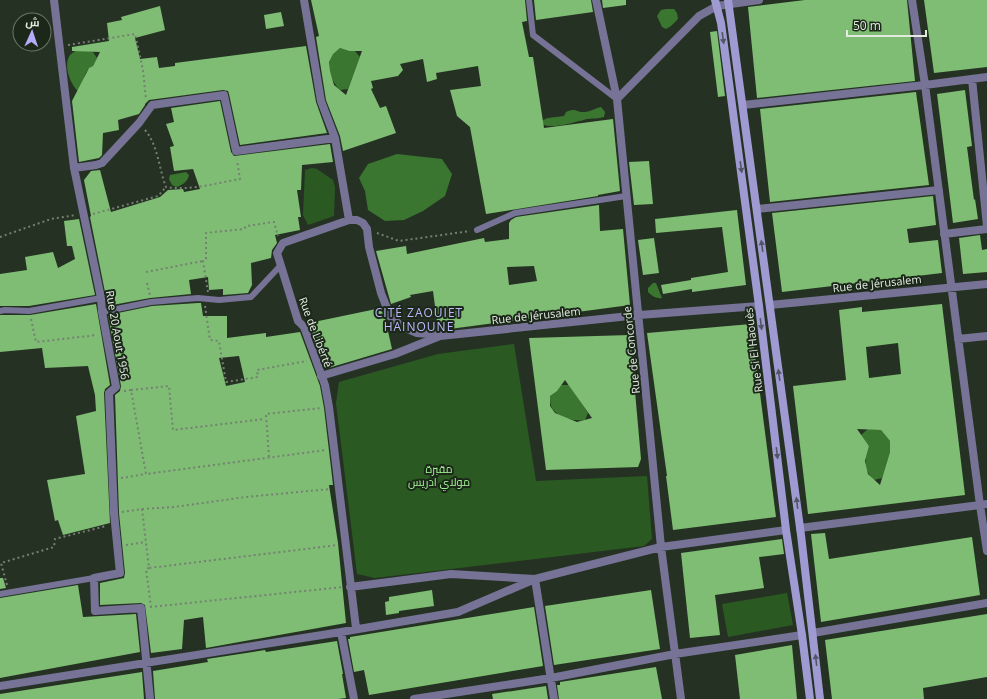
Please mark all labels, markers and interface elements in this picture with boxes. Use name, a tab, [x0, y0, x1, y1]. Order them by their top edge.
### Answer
north arrow	[12, 12, 52, 52]
scale bar	[847, 12, 926, 38]
text: ش	[25, 14, 40, 29]
text: 50 m	[853, 17, 881, 34]
one-way arrow	[720, 32, 726, 44]
one-way arrow	[738, 161, 744, 173]
one-way arrow	[759, 240, 765, 252]
street label: Rue de Jérusalem	[832, 271, 922, 295]
street label: Rue 20 Aout 1956	[103, 289, 133, 381]
street label: Rue de Libérté	[296, 295, 336, 369]
street label: Rue de Jérusalem	[491, 303, 581, 327]
district label: CITÉ ZAOUIET HAINOUNE	[375, 304, 463, 335]
street label: Rue de Concorde	[619, 305, 643, 395]
street label: Rue Si El Haouès	[740, 307, 766, 393]
one-way arrow	[758, 317, 765, 330]
one-way arrow	[776, 368, 783, 381]
one-way arrow	[774, 447, 780, 459]
park label: مقبرة مولاي ادريس	[408, 461, 470, 491]
one-way arrow	[794, 497, 800, 509]
one-way arrow	[813, 654, 819, 666]

